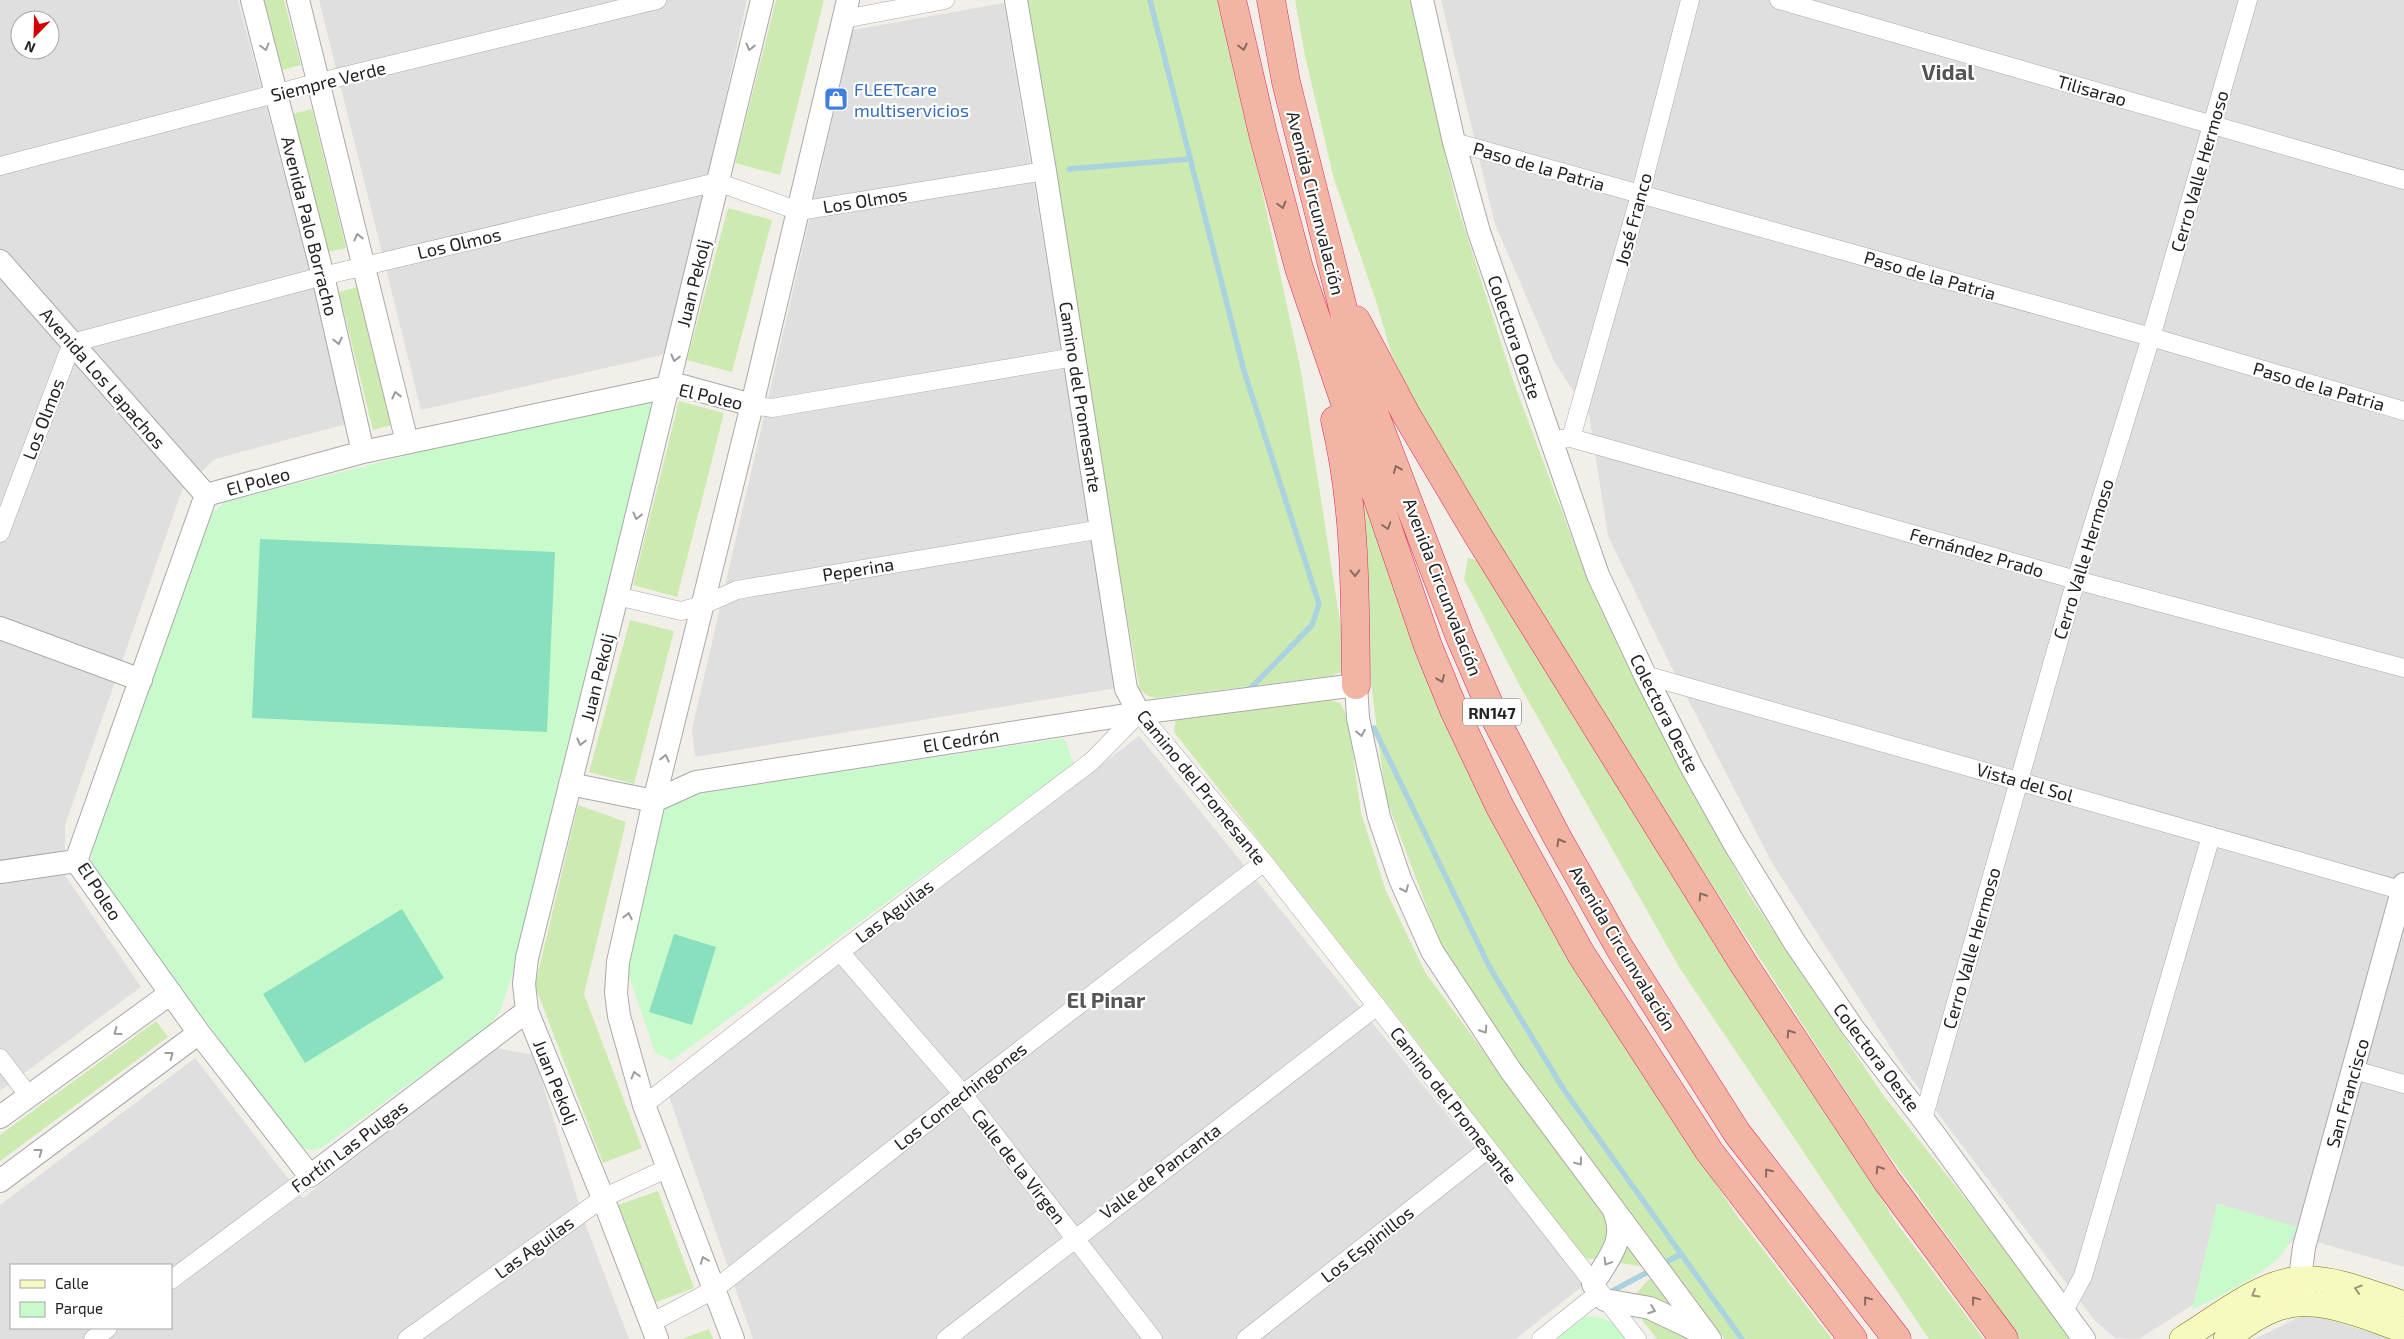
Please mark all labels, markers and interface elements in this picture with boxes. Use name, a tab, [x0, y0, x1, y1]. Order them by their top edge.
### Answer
north arrow	[10, 10, 60, 60]
text: N	[22, 38, 38, 57]
one-way arrow	[259, 43, 270, 52]
one-way arrow	[745, 43, 756, 52]
one-way arrow	[1237, 43, 1248, 52]
street label: Siempre Verde	[268, 56, 388, 106]
district label: Vidal	[1921, 58, 1975, 84]
street label: Tilisarao	[2055, 70, 2129, 110]
place label: FLEETcare multiservicios	[854, 78, 969, 121]
shop icon: FLEETcare multiservicios	[823, 86, 849, 112]
street label: Cerro Valle Hermoso	[2165, 88, 2233, 254]
street label: Avenida Circunvalación	[1282, 109, 1350, 297]
street label: Avenida Palo Borracho	[277, 134, 343, 318]
street label: Paso de la Patria	[1471, 137, 1607, 195]
street label: José Franco	[1610, 170, 1656, 268]
street label: Los Olmos	[821, 182, 909, 218]
one-way arrow	[1276, 201, 1286, 209]
street label: Los Olmos	[415, 223, 503, 263]
one-way arrow	[353, 232, 364, 241]
street label: Juan Pekolj	[671, 237, 715, 329]
street label: Paso de la Patria	[1862, 246, 1998, 304]
street label: Colectora Oeste	[1483, 272, 1547, 402]
street label: Camino del Promesante	[1055, 300, 1107, 494]
street label: Avenida Los Lapachos	[36, 303, 170, 453]
one-way arrow	[332, 336, 343, 345]
one-way arrow	[670, 354, 681, 363]
street label: Paso de la Patria	[2251, 357, 2387, 415]
street label: Los Olmos	[17, 375, 69, 463]
street label: El Poleo	[677, 378, 745, 414]
one-way arrow	[391, 390, 402, 399]
street label: El Poleo	[224, 462, 292, 500]
one-way arrow	[1393, 466, 1403, 474]
street label: Cerro Valle Hermoso	[2048, 476, 2118, 642]
street label: Avenida Circunvalación	[1399, 495, 1487, 679]
one-way arrow	[632, 512, 643, 521]
one-way arrow	[1381, 521, 1391, 529]
street label: Fernández Prado	[1907, 522, 2047, 582]
street label: Peperina	[821, 552, 895, 586]
one-way arrow	[1350, 570, 1360, 577]
street label: Juan Pekolj	[575, 631, 619, 723]
street label: Colectora Oeste	[1626, 650, 1704, 776]
one-way arrow	[1435, 674, 1446, 683]
road number: RN147	[1463, 699, 1521, 726]
street label: Camino del Promesante	[1133, 705, 1271, 869]
street label: El Cedrón	[921, 723, 1001, 757]
one-way arrow	[1356, 729, 1366, 737]
one-way arrow	[576, 738, 587, 747]
one-way arrow	[659, 754, 669, 762]
street label: Vista del Sol	[1974, 758, 2077, 807]
one-way arrow	[1556, 839, 1566, 848]
street label: El Poleo	[73, 858, 127, 924]
street label: Avenida Circunvalación	[1565, 861, 1681, 1035]
street label: Cerro Valle Hermoso	[1937, 865, 2005, 1031]
street label: Las Aguilas	[851, 874, 937, 948]
one-way arrow	[1398, 884, 1409, 893]
one-way arrow	[1699, 893, 1708, 902]
one-way arrow	[622, 912, 633, 921]
district label: El Pinar	[1066, 986, 1146, 1012]
street label: Colectora Oeste	[1829, 999, 1925, 1115]
street label: Camino del Promesante	[1386, 1022, 1522, 1188]
one-way arrow	[1478, 1025, 1488, 1034]
one-way arrow	[113, 1026, 123, 1035]
one-way arrow	[1786, 1030, 1796, 1039]
street label: Juan Pekolj	[529, 1036, 583, 1128]
street label: San Francisco	[2321, 1036, 2373, 1150]
street label: Los Comechingones	[889, 1037, 1031, 1155]
one-way arrow	[164, 1052, 174, 1061]
one-way arrow	[631, 1072, 641, 1080]
street label: Fortín Las Pulgas	[286, 1095, 412, 1197]
street label: Calle de la Virgen	[967, 1104, 1071, 1228]
street label: Valle de Pancanta	[1095, 1118, 1225, 1224]
one-way arrow	[33, 1149, 43, 1158]
one-way arrow	[1574, 1156, 1582, 1165]
one-way arrow	[1876, 1165, 1885, 1175]
one-way arrow	[1765, 1169, 1773, 1178]
street label: Los Espinillos	[1316, 1201, 1418, 1287]
street label: Las Aguilas	[490, 1211, 578, 1283]
one-way arrow	[1603, 1256, 1613, 1265]
one-way arrow	[700, 1257, 710, 1265]
legend	[10, 1264, 172, 1329]
text: Calle	[55, 1274, 89, 1292]
one-way arrow	[2354, 1285, 2362, 1295]
one-way arrow	[2251, 1288, 2260, 1298]
one-way arrow	[1972, 1296, 1981, 1306]
one-way arrow	[1864, 1297, 1873, 1306]
text: Parque	[55, 1299, 103, 1317]
one-way arrow	[1648, 1304, 1656, 1314]

